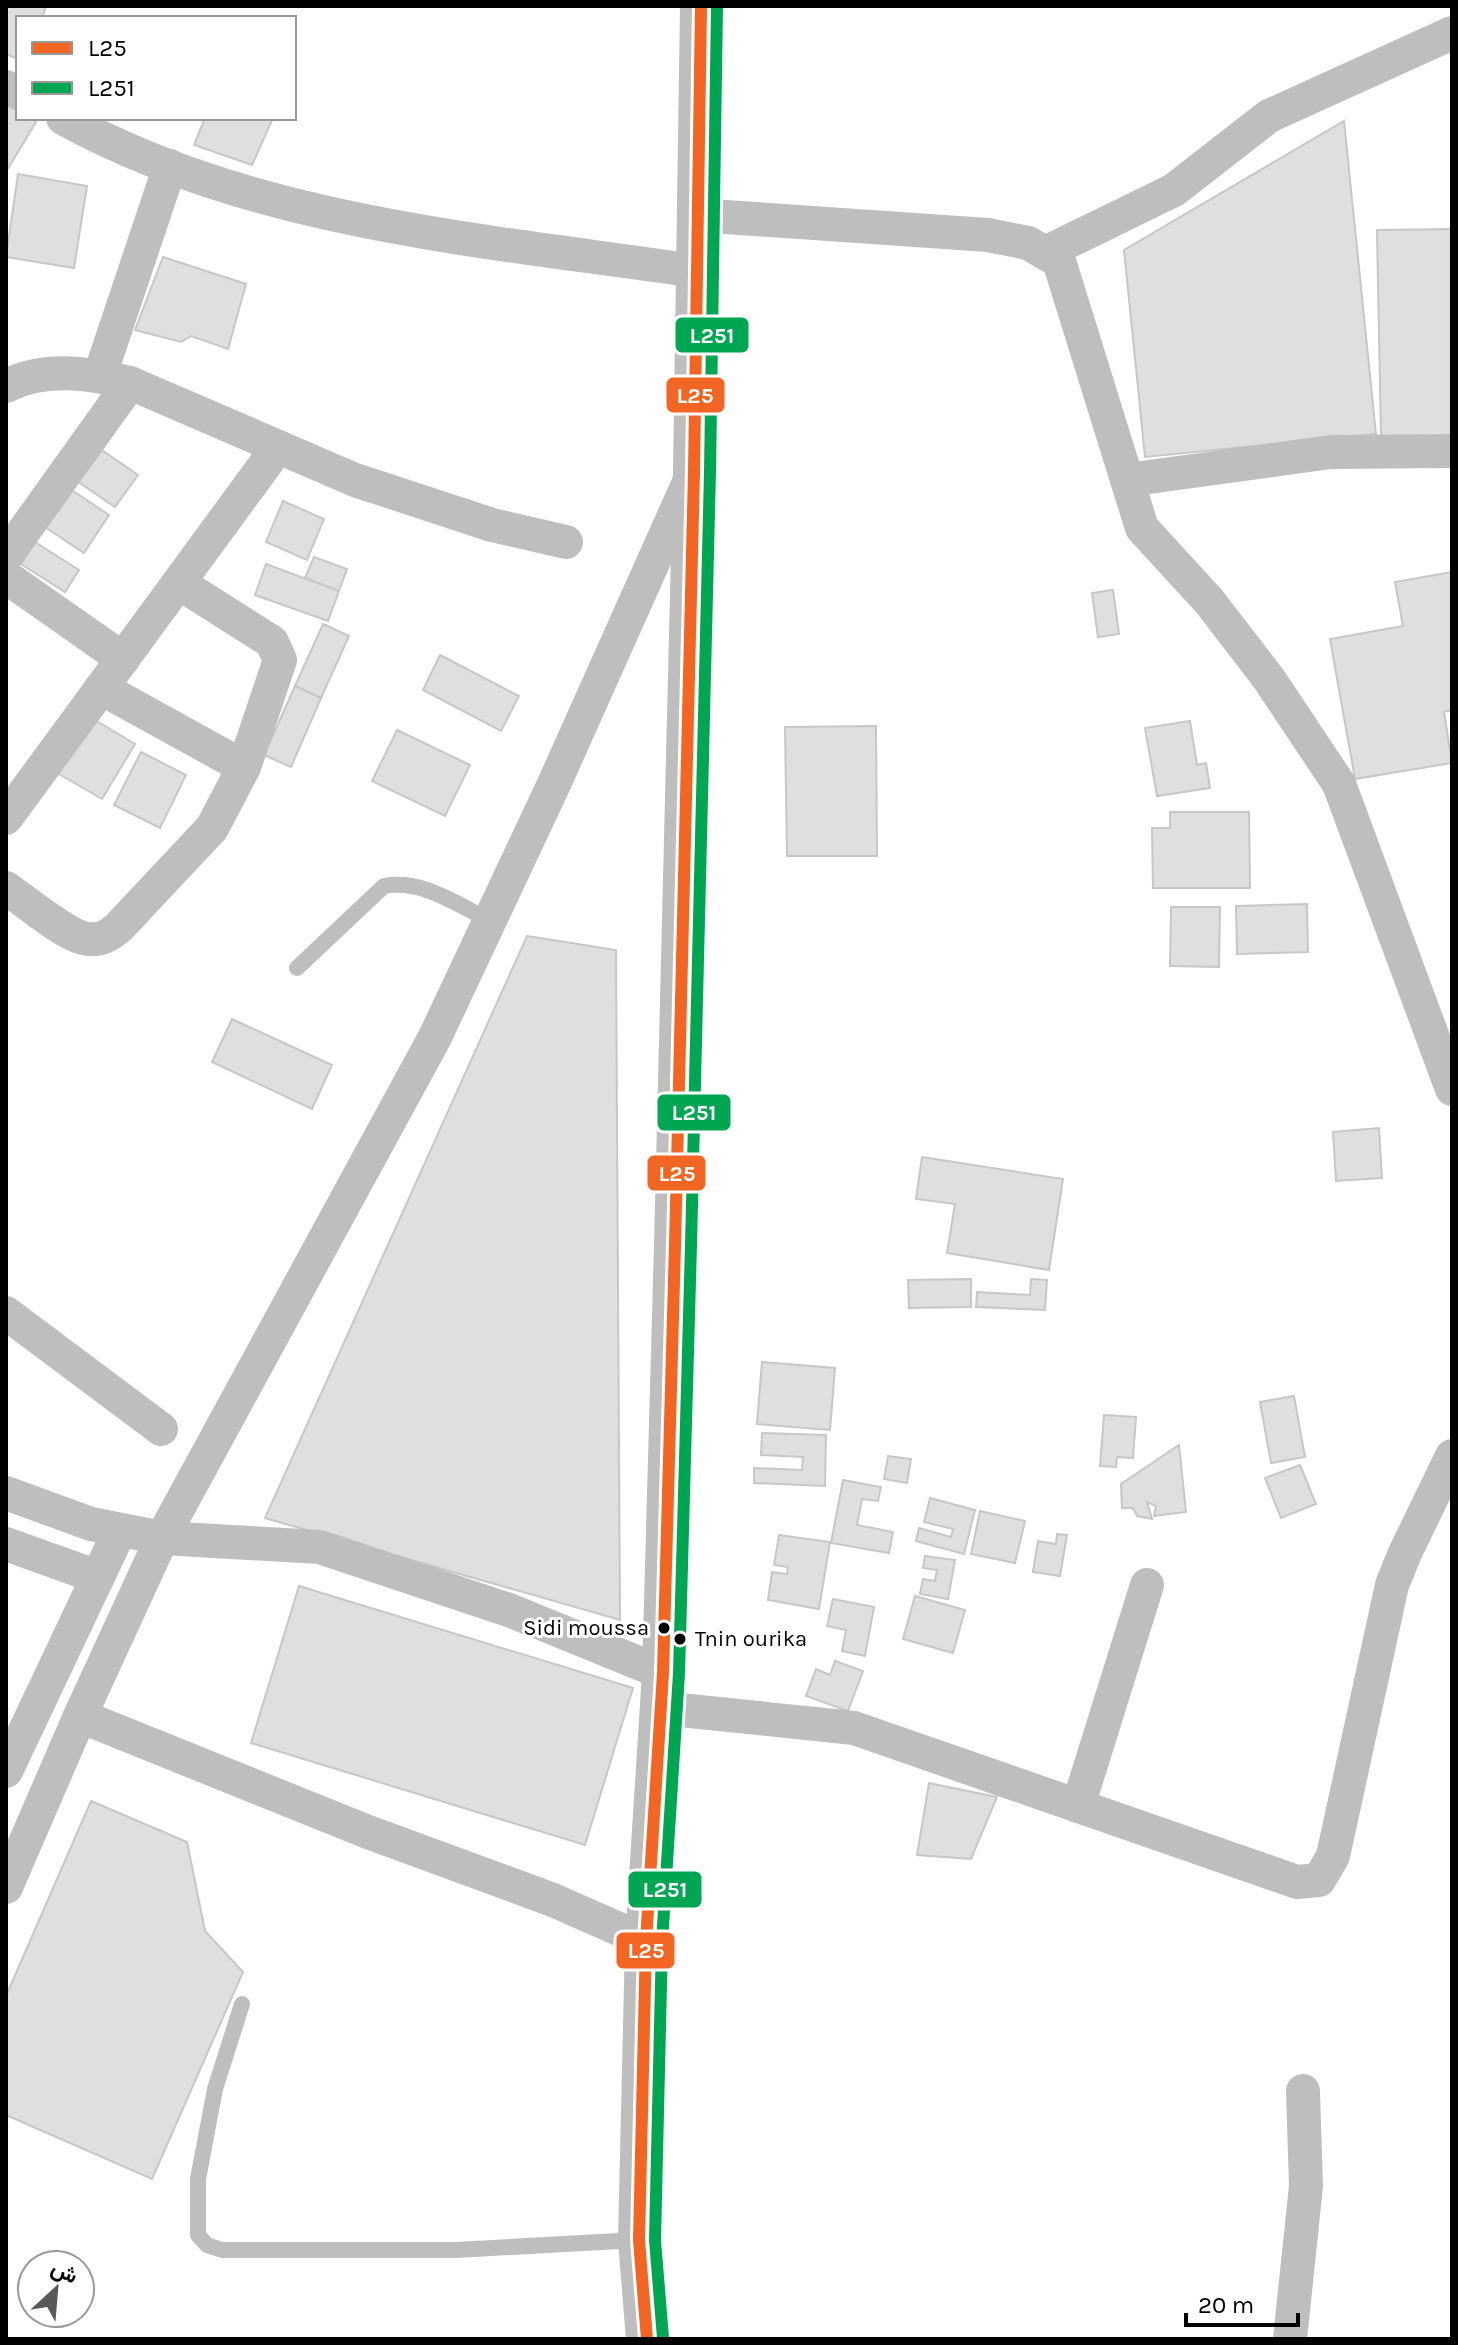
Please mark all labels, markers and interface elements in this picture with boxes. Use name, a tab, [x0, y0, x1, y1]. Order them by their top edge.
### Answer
legend	[16, 16, 296, 120]
text: L25	[88, 34, 127, 62]
text: L251	[88, 74, 135, 102]
line badge: L251	[674, 316, 750, 354]
text: L251	[690, 323, 734, 349]
line badge: L25	[665, 376, 726, 414]
text: L25	[677, 383, 713, 409]
line badge: L251	[656, 1093, 732, 1132]
text: L251	[672, 1100, 716, 1126]
line badge: L25	[646, 1154, 707, 1192]
text: L25	[659, 1161, 695, 1187]
place label: Sidi moussa	[523, 1615, 649, 1641]
marker: Sidi moussa	[656, 1620, 672, 1636]
place label: Tnin ourika	[695, 1626, 807, 1652]
marker: Tnin ourika	[672, 1631, 688, 1647]
line badge: L251	[627, 1870, 703, 1909]
text: L251	[643, 1877, 687, 1903]
line badge: L25	[615, 1931, 676, 1970]
text: L25	[628, 1938, 664, 1964]
north arrow	[16, 2249, 96, 2329]
text: ش	[47, 2254, 82, 2289]
scale bar	[1186, 2277, 1298, 2327]
text: 20 m	[1198, 2291, 1254, 2319]

